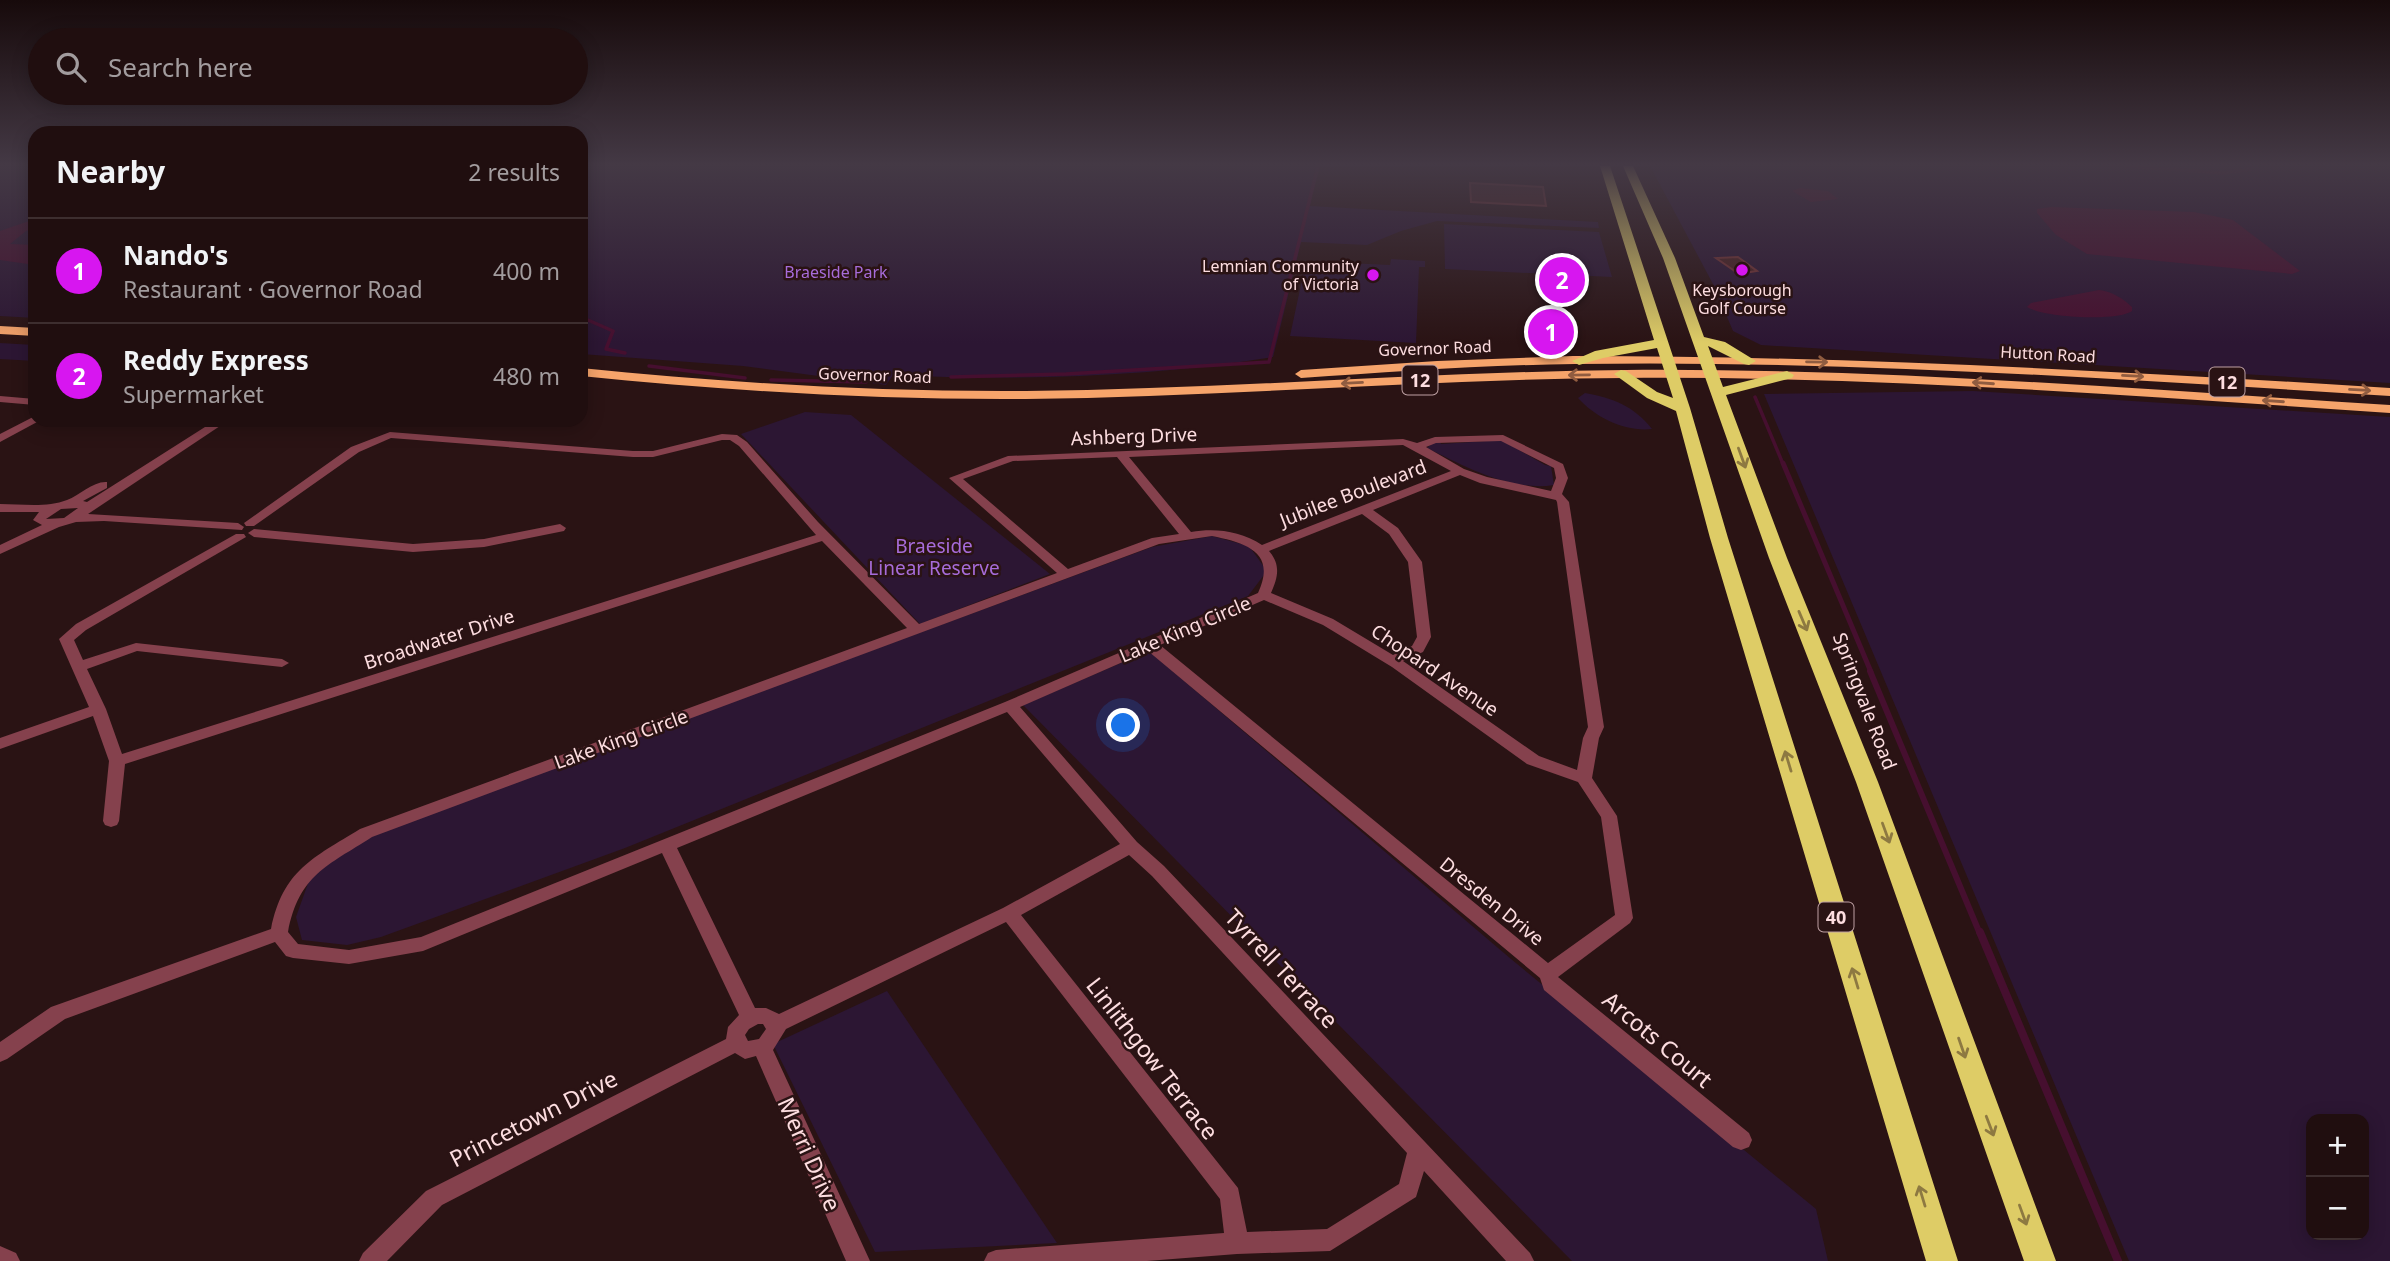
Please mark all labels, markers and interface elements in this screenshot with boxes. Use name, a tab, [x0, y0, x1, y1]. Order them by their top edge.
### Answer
search box	[28, 28, 588, 105]
icon: search	[52, 48, 90, 86]
text: Search here	[108, 49, 253, 85]
text: Nearby	[56, 151, 165, 192]
text: 2 results	[468, 156, 560, 188]
text: Nando's	[123, 237, 228, 273]
pin: 2	[1539, 254, 1585, 306]
text: 1	[72, 255, 86, 287]
text: 400 m	[493, 255, 560, 287]
place label: Lemnian Community of Victoria	[1202, 255, 1360, 295]
park label: Braeside Park	[784, 261, 888, 283]
marker: Keysborough Golf Course	[1734, 262, 1750, 278]
marker: Lemnian Community of Victoria	[1365, 267, 1381, 283]
text: Restaurant · Governor Road	[123, 273, 423, 305]
place label: Keysborough Golf Course	[1692, 279, 1792, 319]
pin: 1	[1528, 306, 1574, 358]
street label: Governor Road	[1378, 335, 1492, 361]
street label: Hutton Road	[2000, 341, 2096, 367]
text: Reddy Express	[123, 342, 309, 378]
one-way arrow	[1805, 355, 1828, 369]
text: 2	[72, 360, 86, 392]
text: 480 m	[493, 360, 560, 392]
street label: Governor Road	[818, 362, 932, 388]
road number: 12	[1402, 366, 1438, 394]
one-way arrow	[1568, 368, 1591, 382]
road number: 12	[2210, 368, 2244, 396]
one-way arrow	[2121, 370, 2144, 383]
one-way arrow	[1340, 376, 1363, 389]
one-way arrow	[1972, 377, 1995, 390]
text: Supermarket	[123, 378, 264, 410]
one-way arrow	[2348, 384, 2371, 397]
one-way arrow	[2262, 395, 2285, 408]
street label: Ashberg Drive	[1070, 421, 1198, 451]
one-way arrow	[1736, 447, 1749, 469]
street label: Jubilee Boulevard	[1274, 453, 1430, 534]
park label: Braeside Linear Reserve	[868, 533, 1000, 581]
street label: Lake King Circle	[1115, 590, 1255, 668]
street label: Broadwater Drive	[361, 602, 517, 676]
one-way arrow	[1797, 610, 1810, 632]
street label: Chopard Avenue	[1366, 618, 1504, 722]
street label: Springvale Road	[1827, 629, 1903, 773]
street label: Lake King Circle	[551, 703, 691, 775]
your location	[1106, 708, 1140, 742]
one-way arrow	[1781, 750, 1794, 772]
one-way arrow	[1880, 822, 1893, 844]
street label: Dresden Drive	[1434, 851, 1550, 951]
street label: Tyrrell Terrace	[1218, 901, 1346, 1035]
road number: 40	[1818, 902, 1854, 932]
one-way arrow	[1848, 968, 1861, 990]
street label: Linlithgow Terrace	[1079, 970, 1227, 1146]
street label: Arcots Court	[1596, 984, 1720, 1094]
one-way arrow	[1957, 1036, 1969, 1058]
street label: Princetown Drive	[444, 1062, 622, 1174]
street label: Merri Drive	[771, 1092, 849, 1216]
map controls	[2306, 1114, 2369, 1240]
button: +	[2306, 1114, 2369, 1177]
one-way arrow	[1985, 1115, 1998, 1137]
button: −	[2306, 1177, 2369, 1240]
one-way arrow	[1915, 1185, 1928, 1207]
one-way arrow	[2018, 1203, 2030, 1225]

